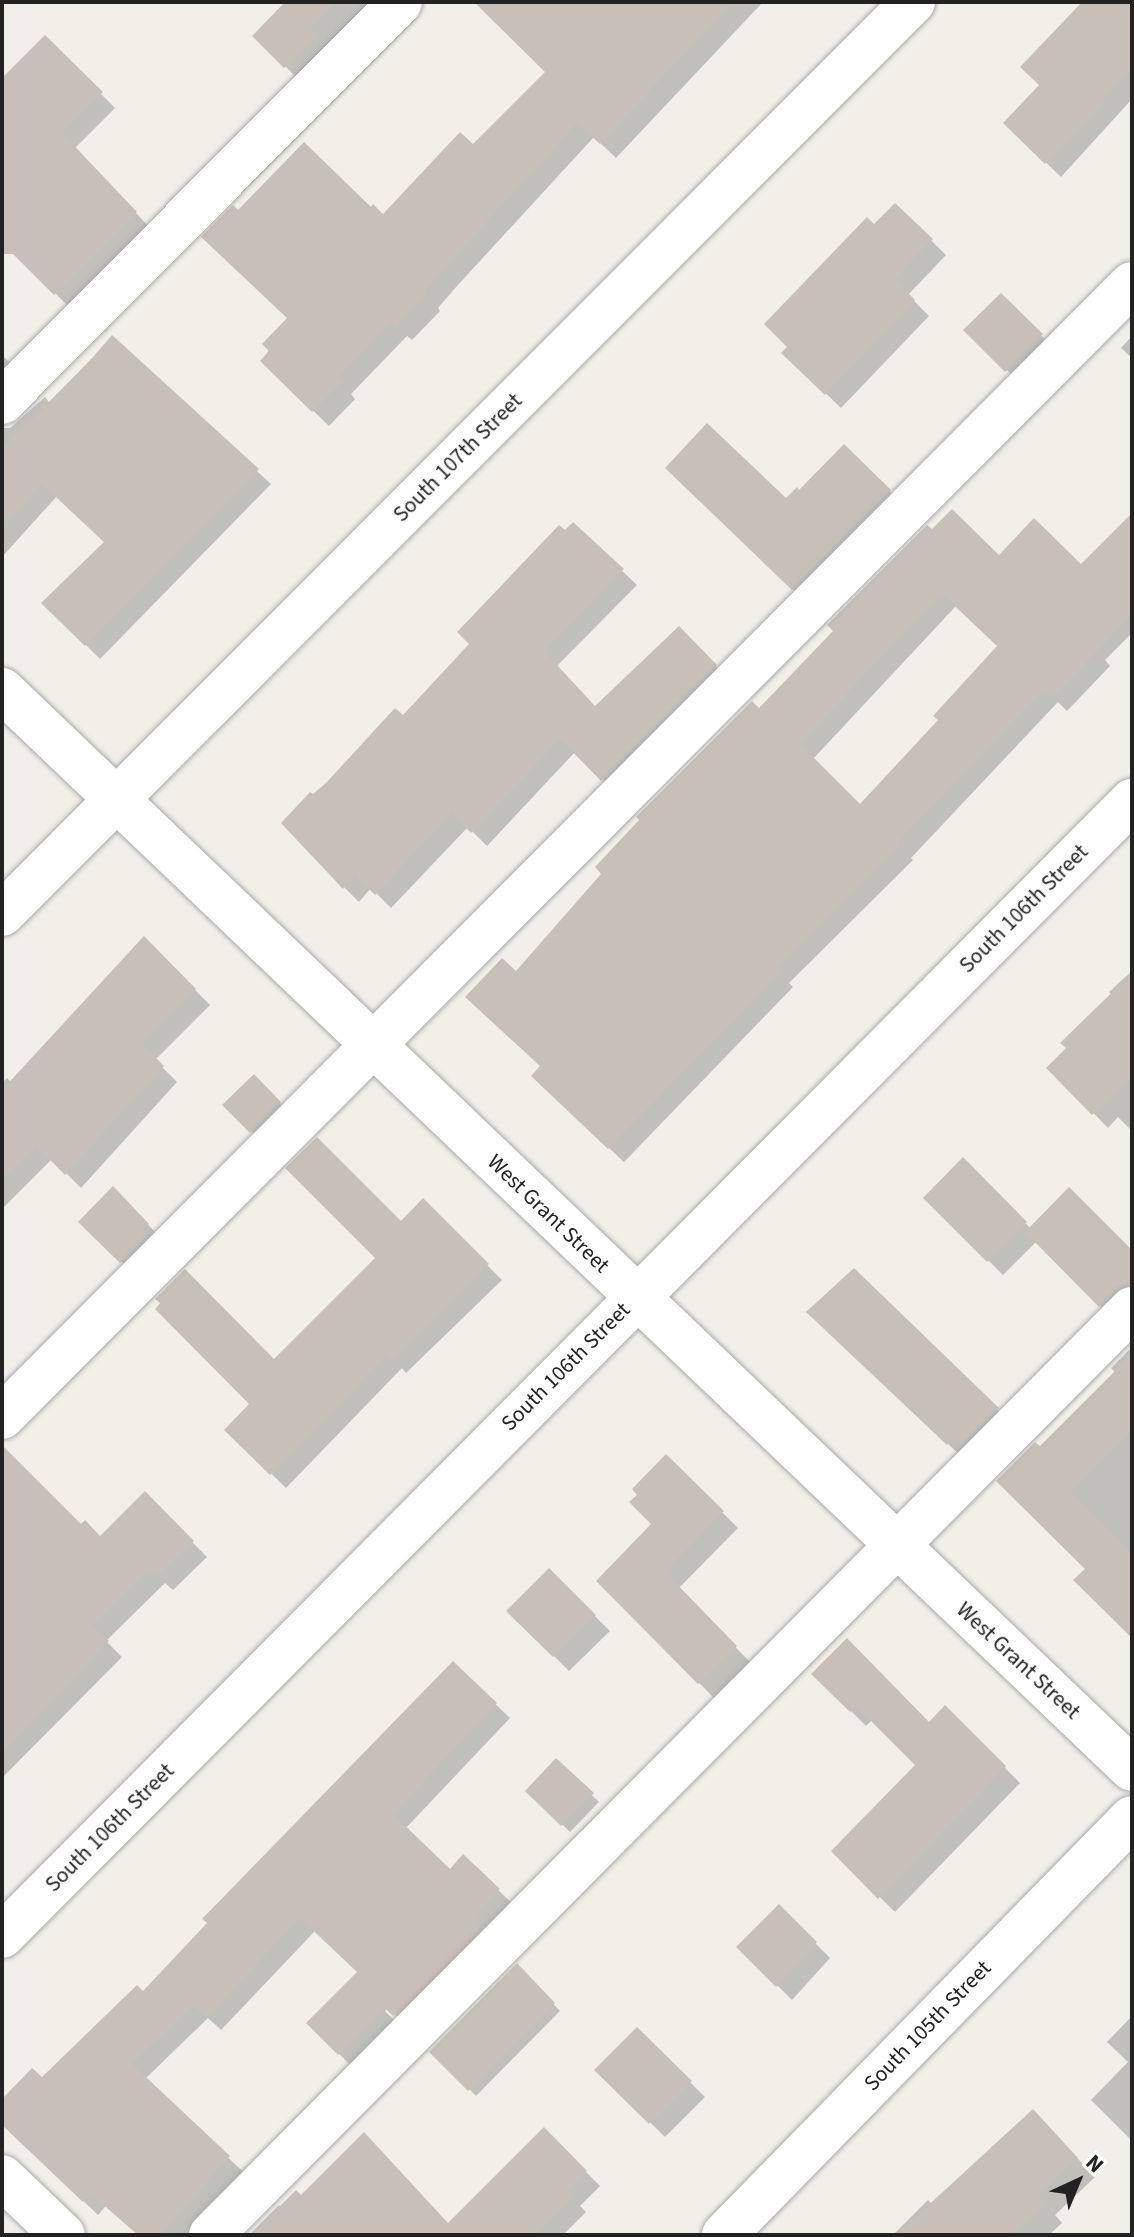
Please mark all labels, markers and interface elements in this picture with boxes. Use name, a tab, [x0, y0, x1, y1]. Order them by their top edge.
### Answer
street label: South 107th Street	[388, 388, 528, 528]
street label: South 106th Street	[954, 839, 1094, 979]
street label: West Grant Street	[481, 1149, 615, 1279]
street label: South 106th Street	[496, 1297, 636, 1437]
street label: West Grant Street	[951, 1597, 1085, 1725]
street label: South 106th Street	[40, 1758, 180, 1898]
street label: South 105th Street	[859, 1955, 997, 2097]
north arrow	[1038, 2141, 1118, 2221]
text: N	[1078, 2147, 1111, 2180]

